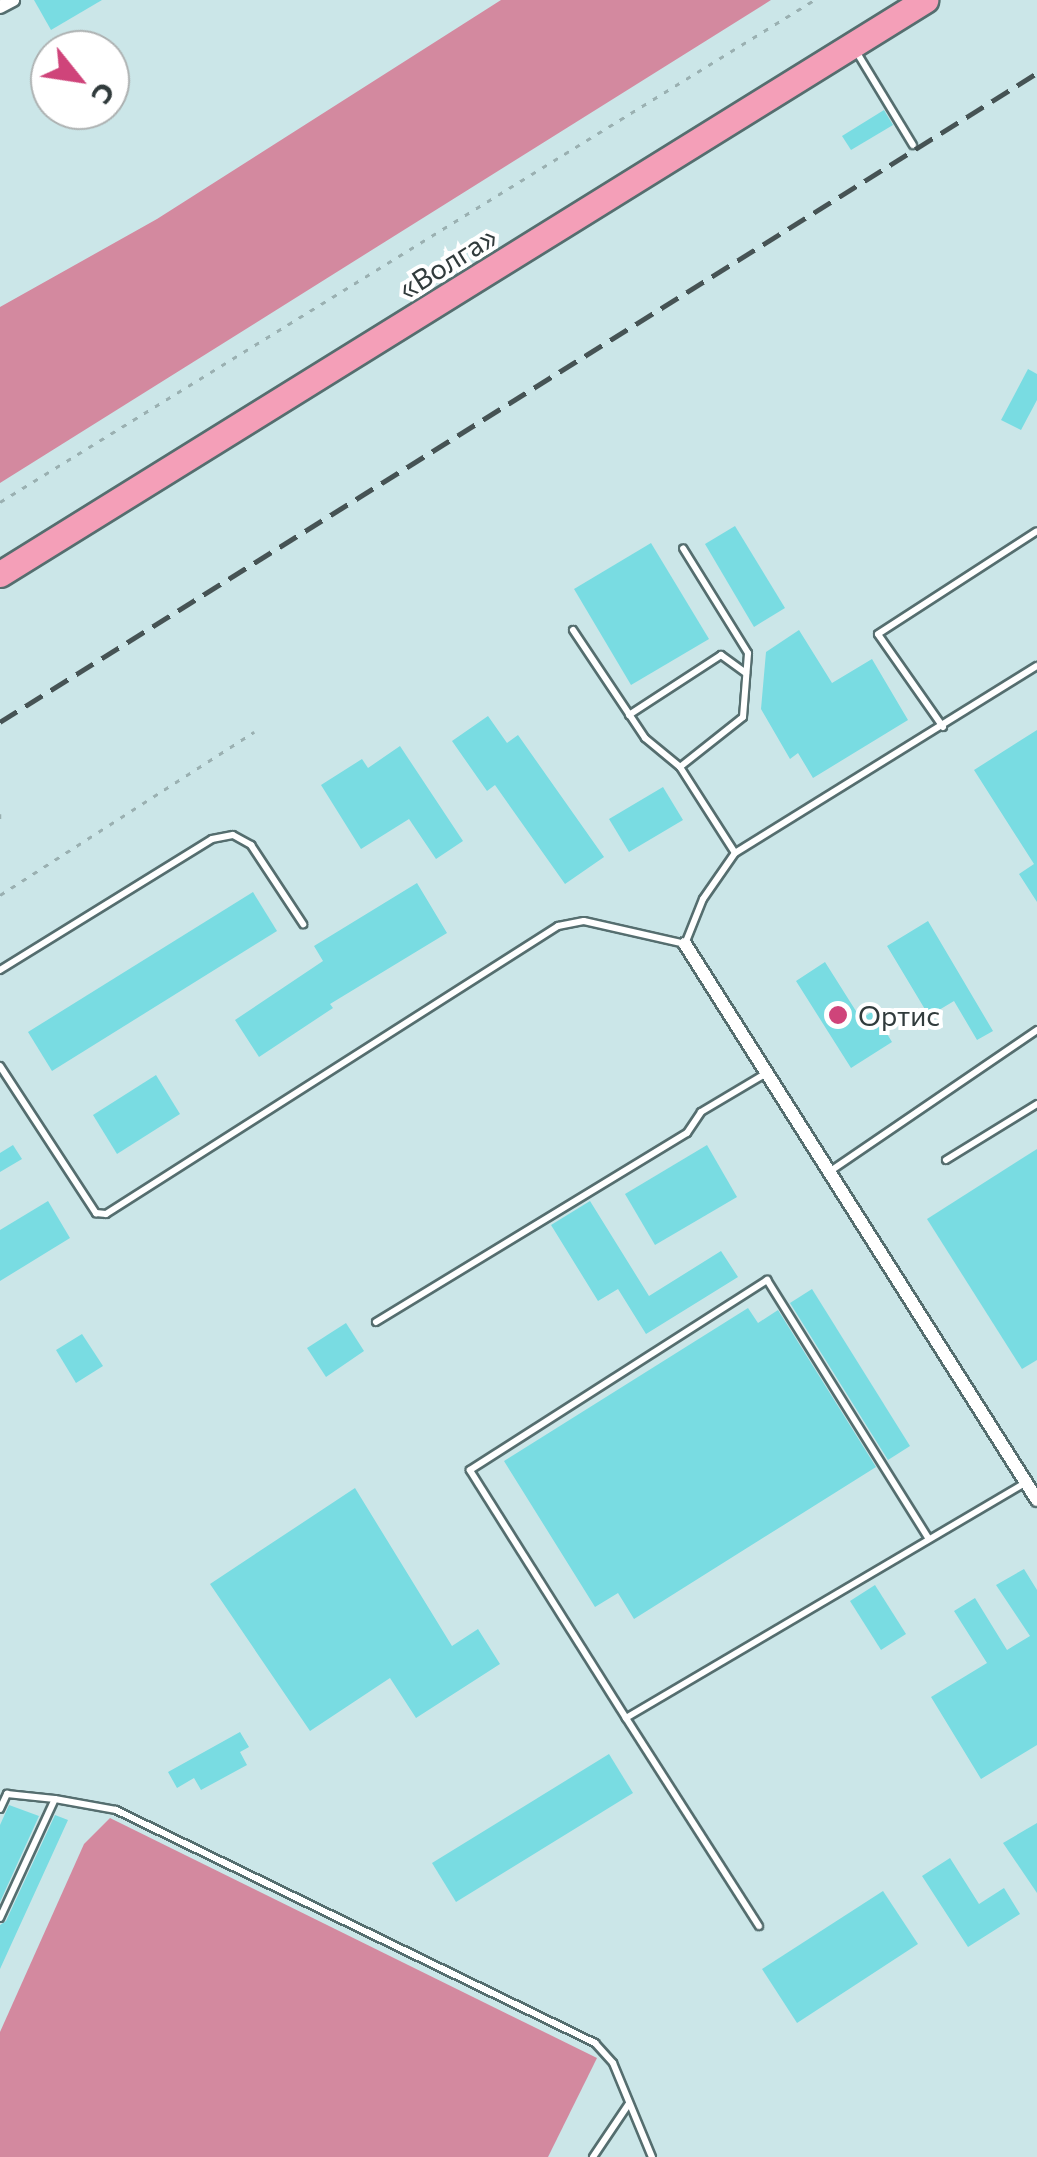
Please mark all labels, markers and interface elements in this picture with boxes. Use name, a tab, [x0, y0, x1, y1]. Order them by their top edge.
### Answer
north arrow	[30, 30, 130, 130]
text: С	[85, 77, 124, 111]
street label: «Волга»	[392, 219, 502, 305]
place label: Ортис	[858, 998, 940, 1032]
marker: Ортис	[827, 1004, 849, 1026]

